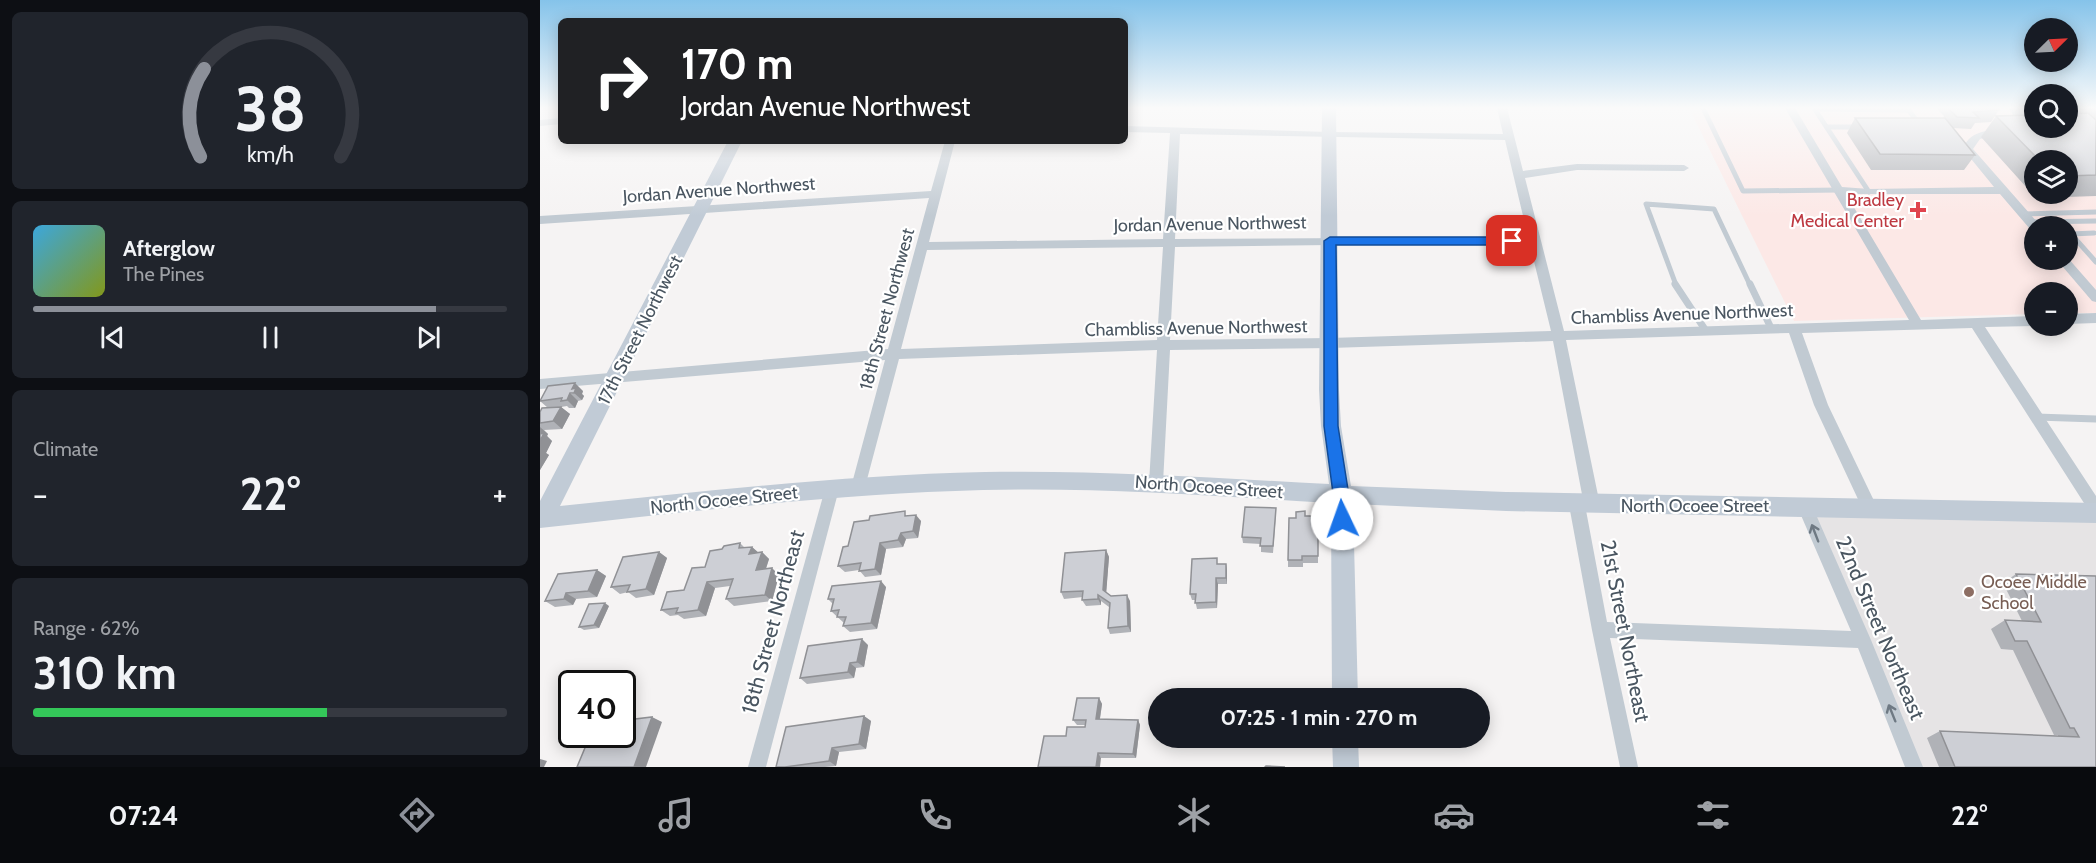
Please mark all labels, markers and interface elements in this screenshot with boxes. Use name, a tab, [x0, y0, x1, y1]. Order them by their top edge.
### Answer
north arrow	[2024, 18, 2078, 72]
map controls	[2024, 18, 2078, 336]
text: 170 m	[681, 38, 793, 90]
icon: right	[582, 42, 660, 120]
text: 38	[234, 72, 306, 148]
button: search	[2024, 84, 2078, 138]
text: Jordan Avenue Northwest	[681, 90, 970, 123]
text: km/h	[247, 142, 293, 168]
button: layers	[2024, 150, 2078, 204]
street label: Jordan Avenue Northwest	[621, 172, 816, 208]
place label: Bradley Medical Center	[1791, 189, 1904, 232]
marker: Bradley Medical Center	[1909, 201, 1927, 219]
street label: Jordan Avenue Northwest	[1112, 211, 1307, 237]
pin	[1486, 215, 1537, 266]
button: +	[2024, 216, 2078, 270]
icon: arrive	[1495, 224, 1528, 257]
street label: 18th Street Northwest	[855, 226, 919, 392]
text: Afterglow	[123, 235, 215, 262]
street label: 17th Street Northwest	[593, 252, 687, 408]
text: The Pines	[123, 262, 204, 286]
button: −	[2024, 282, 2078, 336]
street label: Chambliss Avenue Northwest	[1570, 299, 1794, 329]
street label: Chambliss Avenue Northwest	[1084, 315, 1308, 341]
icon: previous	[96, 321, 129, 354]
icon: pause	[254, 321, 287, 354]
icon: next	[412, 321, 445, 354]
text: Climate	[33, 437, 98, 461]
text: 22°	[240, 467, 300, 521]
street label: North Ocoee Street	[1134, 471, 1284, 503]
text: −	[33, 474, 48, 514]
text: +	[492, 474, 507, 514]
street label: North Ocoee Street	[649, 481, 799, 519]
position arrow	[1310, 487, 1374, 551]
street label: North Ocoee Street	[1621, 495, 1769, 517]
one-way arrow	[1809, 525, 1820, 543]
street label: 18th Street Northeast	[736, 527, 809, 716]
street label: 22nd Street Northeast	[1831, 532, 1930, 723]
street label: 21st Street Northeast	[1596, 538, 1655, 724]
place label: Ocoee Middle School	[1981, 571, 2087, 614]
marker: Ocoee Middle School	[1962, 585, 1976, 599]
text: Range · 62%	[33, 616, 140, 640]
text: 310 km	[33, 646, 177, 700]
speed limit sign: 40	[558, 670, 636, 748]
text: 07:25 · 1 min · 270 m	[1221, 704, 1417, 731]
one-way arrow	[1886, 704, 1897, 722]
icon: directions	[396, 794, 438, 836]
icon: music	[655, 794, 697, 836]
icon: phone	[914, 794, 956, 836]
icon: climate	[1173, 794, 1215, 836]
icon: car	[1433, 794, 1475, 836]
icon: filters	[1692, 794, 1734, 836]
text: 07:24	[109, 799, 178, 832]
text: 22°	[1951, 799, 1987, 832]

